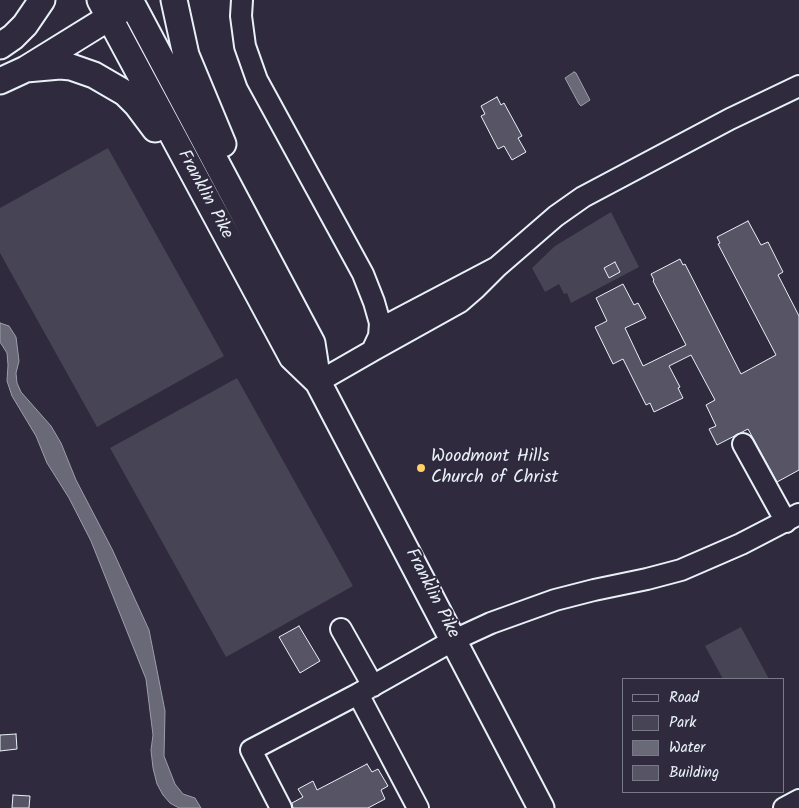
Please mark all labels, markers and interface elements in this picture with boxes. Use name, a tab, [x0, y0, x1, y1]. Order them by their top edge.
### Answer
street label: Franklin Pike	[171, 147, 237, 243]
place label: Woodmont Hills Church of Christ	[431, 447, 558, 489]
marker: Woodmont Hills Church of Christ	[415, 462, 427, 474]
street label: Franklin Pike	[399, 545, 463, 643]
legend	[622, 678, 784, 793]
text: Road	[669, 686, 699, 710]
text: Park	[669, 711, 696, 735]
text: Water	[669, 736, 705, 760]
text: Building	[669, 761, 719, 785]

